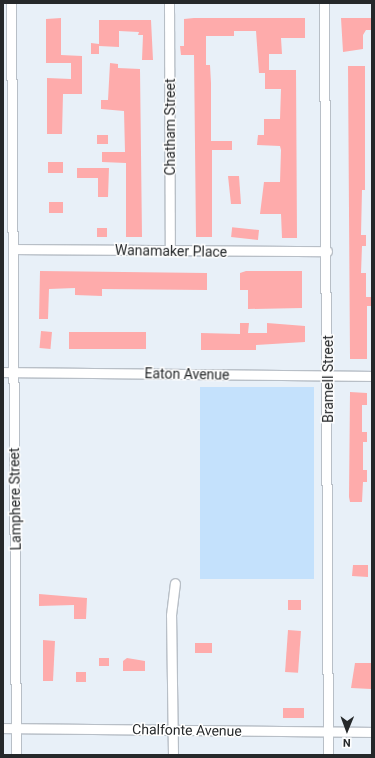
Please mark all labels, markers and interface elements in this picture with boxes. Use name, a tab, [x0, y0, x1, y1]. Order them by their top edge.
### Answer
street label: Chatham Street	[162, 78, 178, 176]
street label: Wanamaker Place	[115, 242, 227, 260]
street label: Bramell Street	[320, 335, 336, 423]
street label: Eaton Avenue	[144, 365, 230, 383]
street label: Lamphere Street	[6, 447, 24, 551]
north arrow	[327, 710, 367, 750]
street label: Chalfonte Avenue	[132, 721, 242, 739]
text: N	[343, 736, 351, 749]

